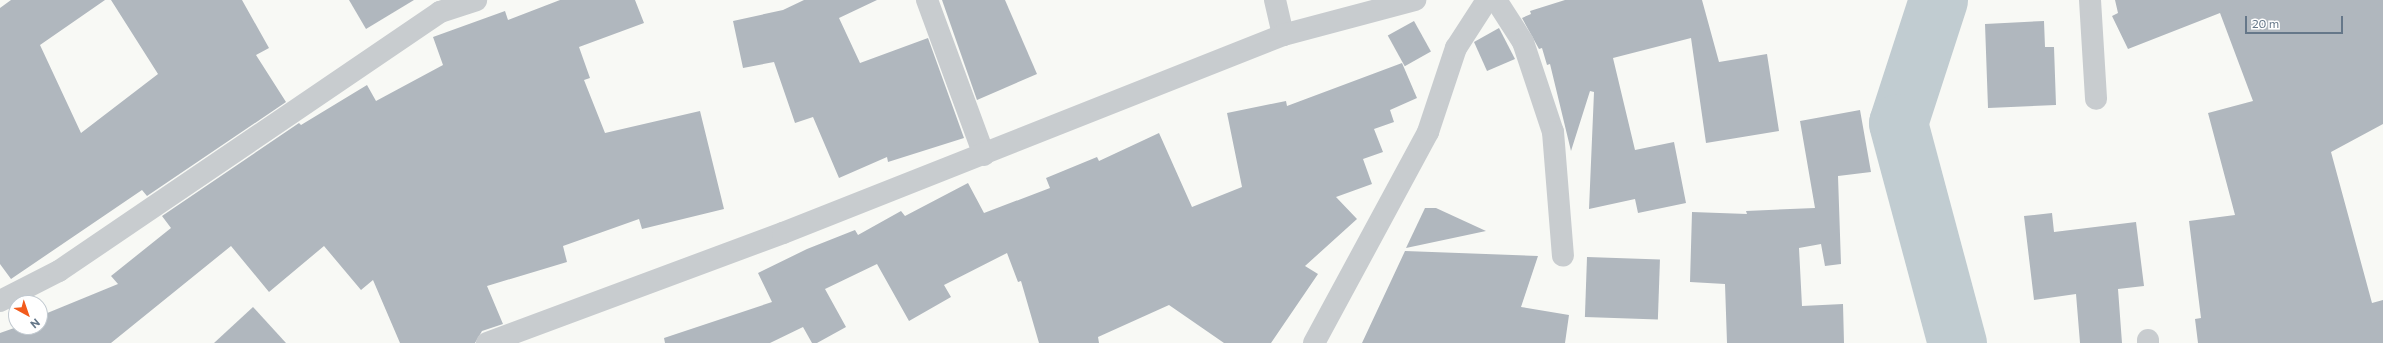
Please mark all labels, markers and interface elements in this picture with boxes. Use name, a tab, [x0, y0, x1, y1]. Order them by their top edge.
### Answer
scale bar	[2247, 8, 2345, 34]
text: 20 m	[2252, 16, 2279, 30]
north arrow	[8, 295, 48, 335]
text: N	[28, 316, 43, 331]

